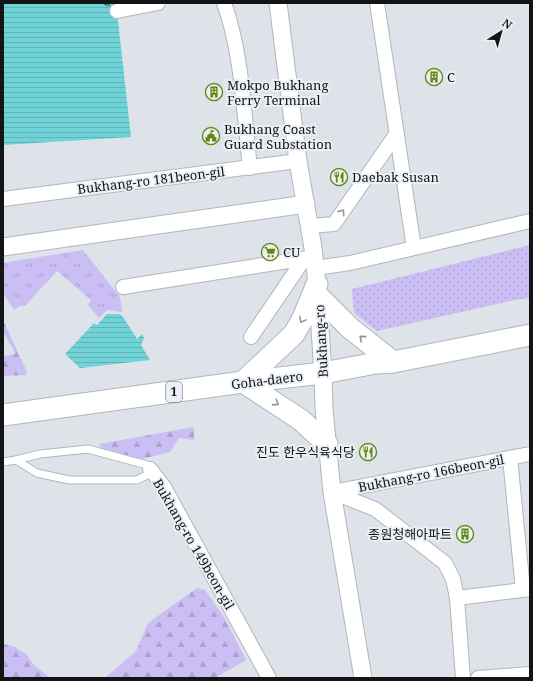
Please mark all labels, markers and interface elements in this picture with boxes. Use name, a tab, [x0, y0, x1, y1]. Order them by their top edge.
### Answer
north arrow	[481, 12, 521, 52]
text: N	[499, 15, 516, 32]
building icon: C	[424, 67, 444, 87]
place label: C	[447, 68, 455, 86]
place label: Mokpo Bukhang Ferry Terminal	[227, 76, 328, 109]
building icon: Mokpo Bukhang Ferry Terminal	[204, 82, 224, 102]
place label: Bukhang Coast Guard Substation	[224, 120, 333, 153]
public building icon: Bukhang Coast Guard Substation	[201, 126, 221, 146]
street label: Bukhang-ro 181beon-gil	[76, 162, 226, 198]
restaurant icon: Daebak Susan	[329, 167, 349, 187]
place label: Daebak Susan	[352, 168, 440, 186]
one-way arrow	[337, 209, 345, 216]
supermarket icon: CU	[260, 242, 280, 262]
place label: CU	[283, 243, 301, 261]
street label: Bukhang-ro	[310, 304, 332, 378]
one-way arrow	[299, 316, 306, 323]
one-way arrow	[360, 335, 367, 342]
street label: Goha-daero	[230, 367, 304, 393]
road number: 1	[166, 382, 182, 402]
one-way arrow	[272, 398, 279, 406]
restaurant icon: 진도 한우식육식당	[358, 442, 378, 462]
place label: 진도 한우식육식당	[256, 443, 355, 461]
street label: Bukhang-ro 166beon-gil	[357, 450, 505, 496]
street label: Bukhang-ro 149beon-gil	[149, 475, 239, 613]
building icon: 종원청해아파트	[455, 524, 475, 544]
place label: 종원청해아파트	[368, 525, 452, 543]

